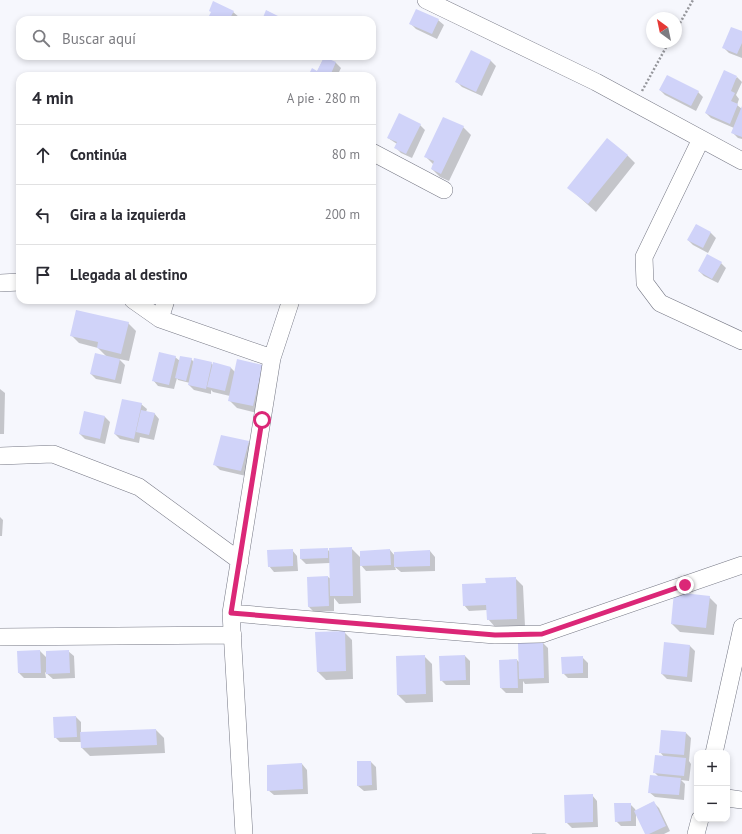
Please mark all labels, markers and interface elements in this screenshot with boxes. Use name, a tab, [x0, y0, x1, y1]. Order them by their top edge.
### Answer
north arrow	[646, 12, 682, 48]
search box	[16, 16, 376, 60]
icon: search	[30, 27, 52, 49]
text: Buscar aquí	[62, 29, 136, 48]
text: 4 min	[32, 87, 73, 109]
text: A pie · 280 m	[287, 90, 360, 107]
icon: ahead	[32, 144, 54, 166]
text: Continúa	[70, 145, 127, 164]
text: 80 m	[332, 146, 360, 163]
icon: left	[32, 204, 54, 226]
text: Gira a la izquierda	[70, 205, 186, 224]
text: 200 m	[325, 206, 360, 223]
icon: arrive	[32, 264, 54, 286]
text: Llegada al destino	[70, 265, 188, 284]
route start	[253, 411, 271, 429]
route end	[676, 576, 694, 594]
map controls	[694, 750, 730, 822]
button: +	[694, 750, 730, 786]
button: −	[694, 786, 730, 822]

